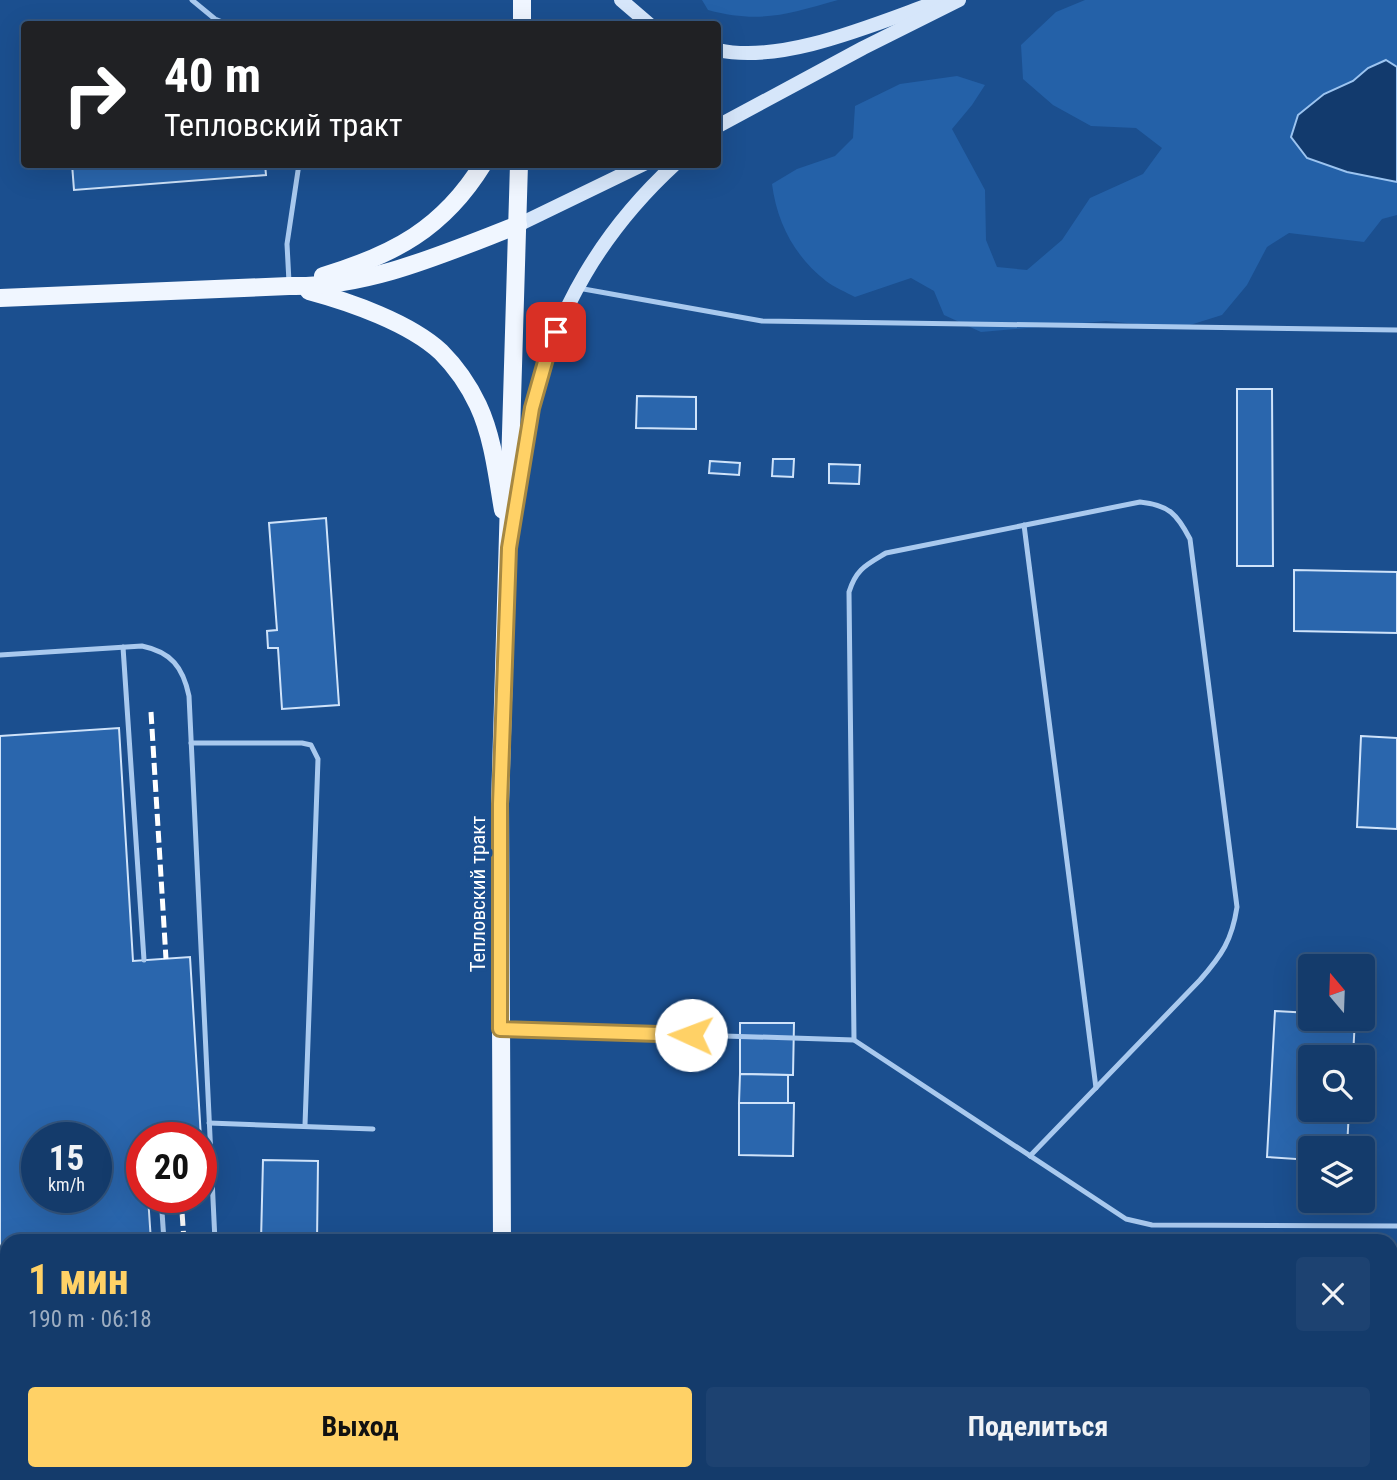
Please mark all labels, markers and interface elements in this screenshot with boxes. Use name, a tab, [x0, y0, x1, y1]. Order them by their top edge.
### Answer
text: 40 m	[164, 47, 261, 104]
icon: right	[49, 49, 140, 140]
text: Тепловский тракт	[164, 106, 403, 144]
pin	[526, 302, 586, 362]
icon: arrive	[537, 313, 575, 351]
street label: Тепловский тракт	[466, 816, 490, 972]
north arrow	[1298, 954, 1376, 1031]
map controls	[1298, 954, 1375, 1213]
position arrow	[654, 998, 728, 1072]
button: search	[1298, 1045, 1375, 1122]
speed limit sign: 20	[126, 1122, 217, 1213]
button: layers	[1298, 1136, 1375, 1213]
text: 15	[49, 1138, 84, 1179]
text: km/h	[48, 1174, 85, 1195]
text: 1 мин	[28, 1255, 129, 1304]
button: close	[1296, 1257, 1370, 1331]
text: 190 m · 06:18	[28, 1306, 152, 1333]
button: Выход	[28, 1387, 692, 1467]
button: Поделиться	[706, 1387, 1370, 1467]

